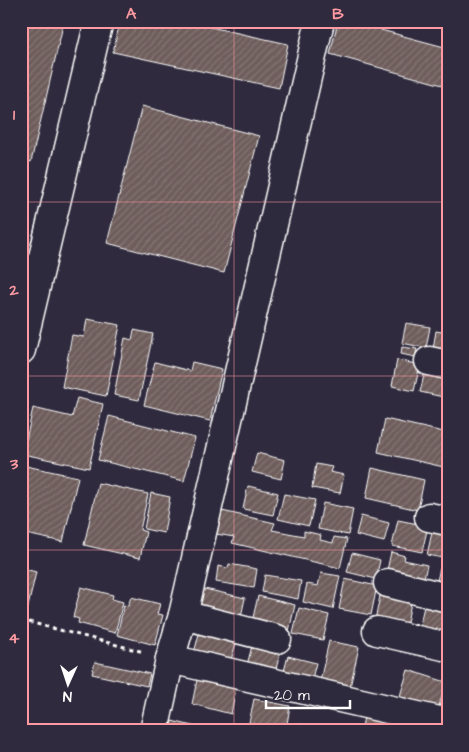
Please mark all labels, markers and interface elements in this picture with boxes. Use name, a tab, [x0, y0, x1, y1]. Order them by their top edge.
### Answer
text: A	[126, 3, 137, 25]
text: B	[332, 3, 344, 25]
text: 1	[13, 104, 16, 126]
text: 2	[8, 279, 19, 301]
text: 3	[9, 453, 19, 475]
text: 4	[9, 627, 20, 649]
north arrow	[42, 660, 92, 710]
scale bar	[266, 677, 350, 709]
text: 20 m	[274, 685, 310, 706]
text: N	[62, 686, 72, 706]

